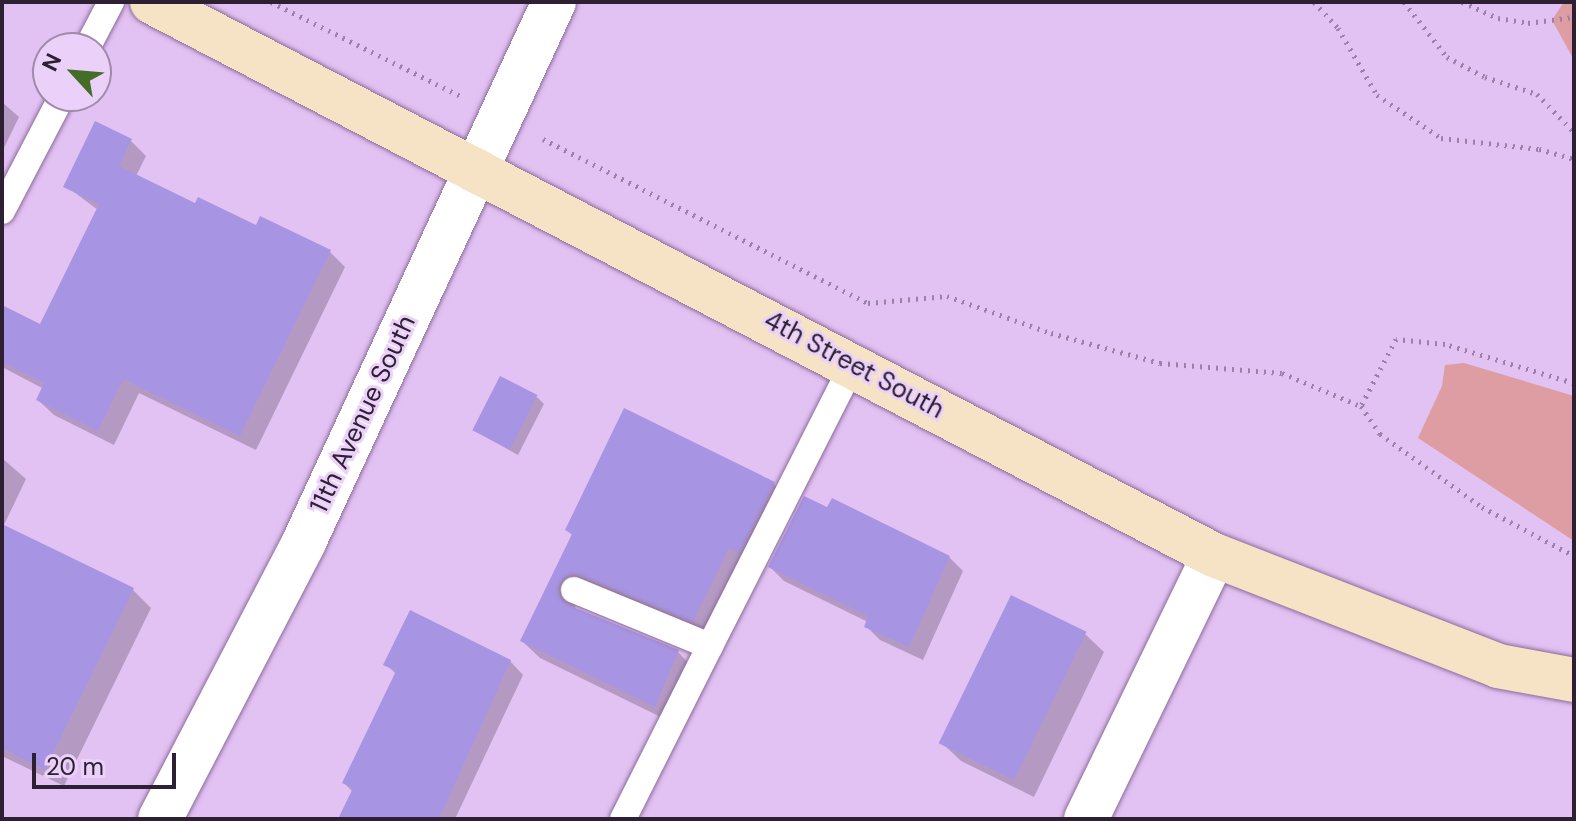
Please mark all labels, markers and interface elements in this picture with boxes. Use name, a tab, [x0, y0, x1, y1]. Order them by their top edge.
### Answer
north arrow	[32, 32, 112, 112]
text: N	[35, 49, 68, 76]
street label: 4th Street South	[759, 305, 949, 425]
street label: 11th Avenue South	[304, 310, 422, 518]
scale bar	[36, 737, 180, 787]
text: 20 m	[46, 751, 104, 782]

